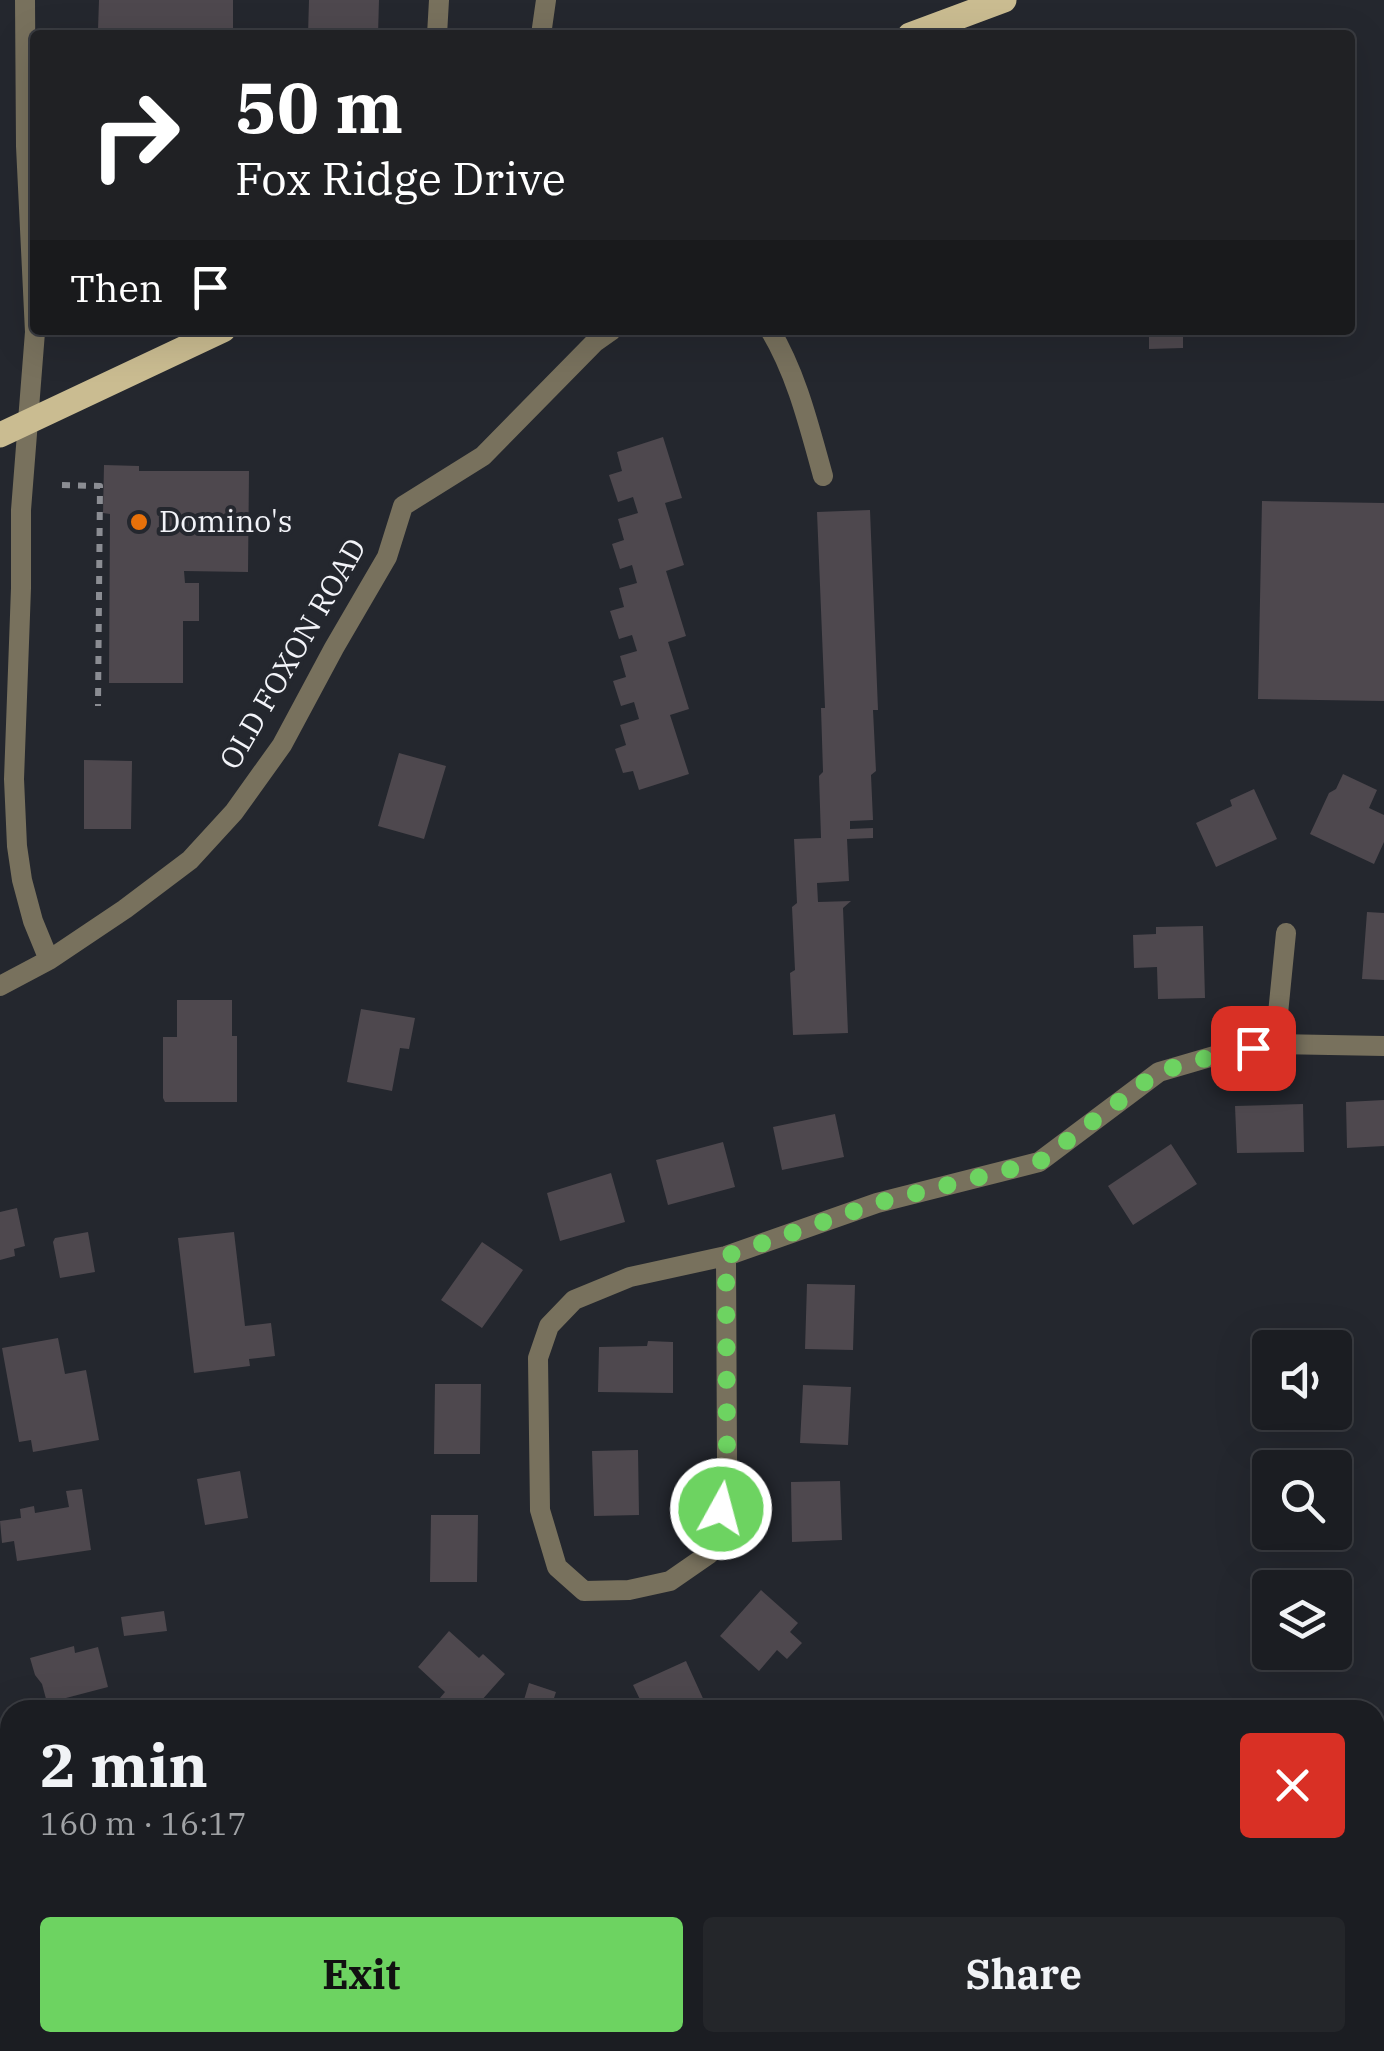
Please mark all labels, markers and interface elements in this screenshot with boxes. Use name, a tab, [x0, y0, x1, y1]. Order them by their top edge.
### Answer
text: 50 m	[235, 61, 403, 152]
icon: right	[70, 70, 200, 200]
text: Fox Ridge Drive	[235, 149, 566, 207]
icon: arrive	[183, 260, 238, 315]
text: Then	[70, 263, 163, 312]
place label: Domino's	[159, 501, 293, 540]
marker: Domino's	[128, 511, 150, 533]
street label: OLD FOXON ROAD	[210, 531, 374, 776]
pin	[1211, 1006, 1296, 1091]
icon: arrive	[1226, 1021, 1281, 1076]
map controls	[1252, 1330, 1352, 1670]
button: sound	[1252, 1330, 1352, 1430]
button: search	[1252, 1450, 1352, 1550]
position arrow	[669, 1457, 773, 1561]
button: layers	[1252, 1570, 1352, 1670]
text: 2 min	[40, 1725, 208, 1804]
button: close	[1240, 1733, 1345, 1838]
text: 160 m · 16:17	[40, 1802, 247, 1844]
button: Exit	[40, 1917, 683, 2032]
button: Share	[703, 1917, 1345, 2032]

